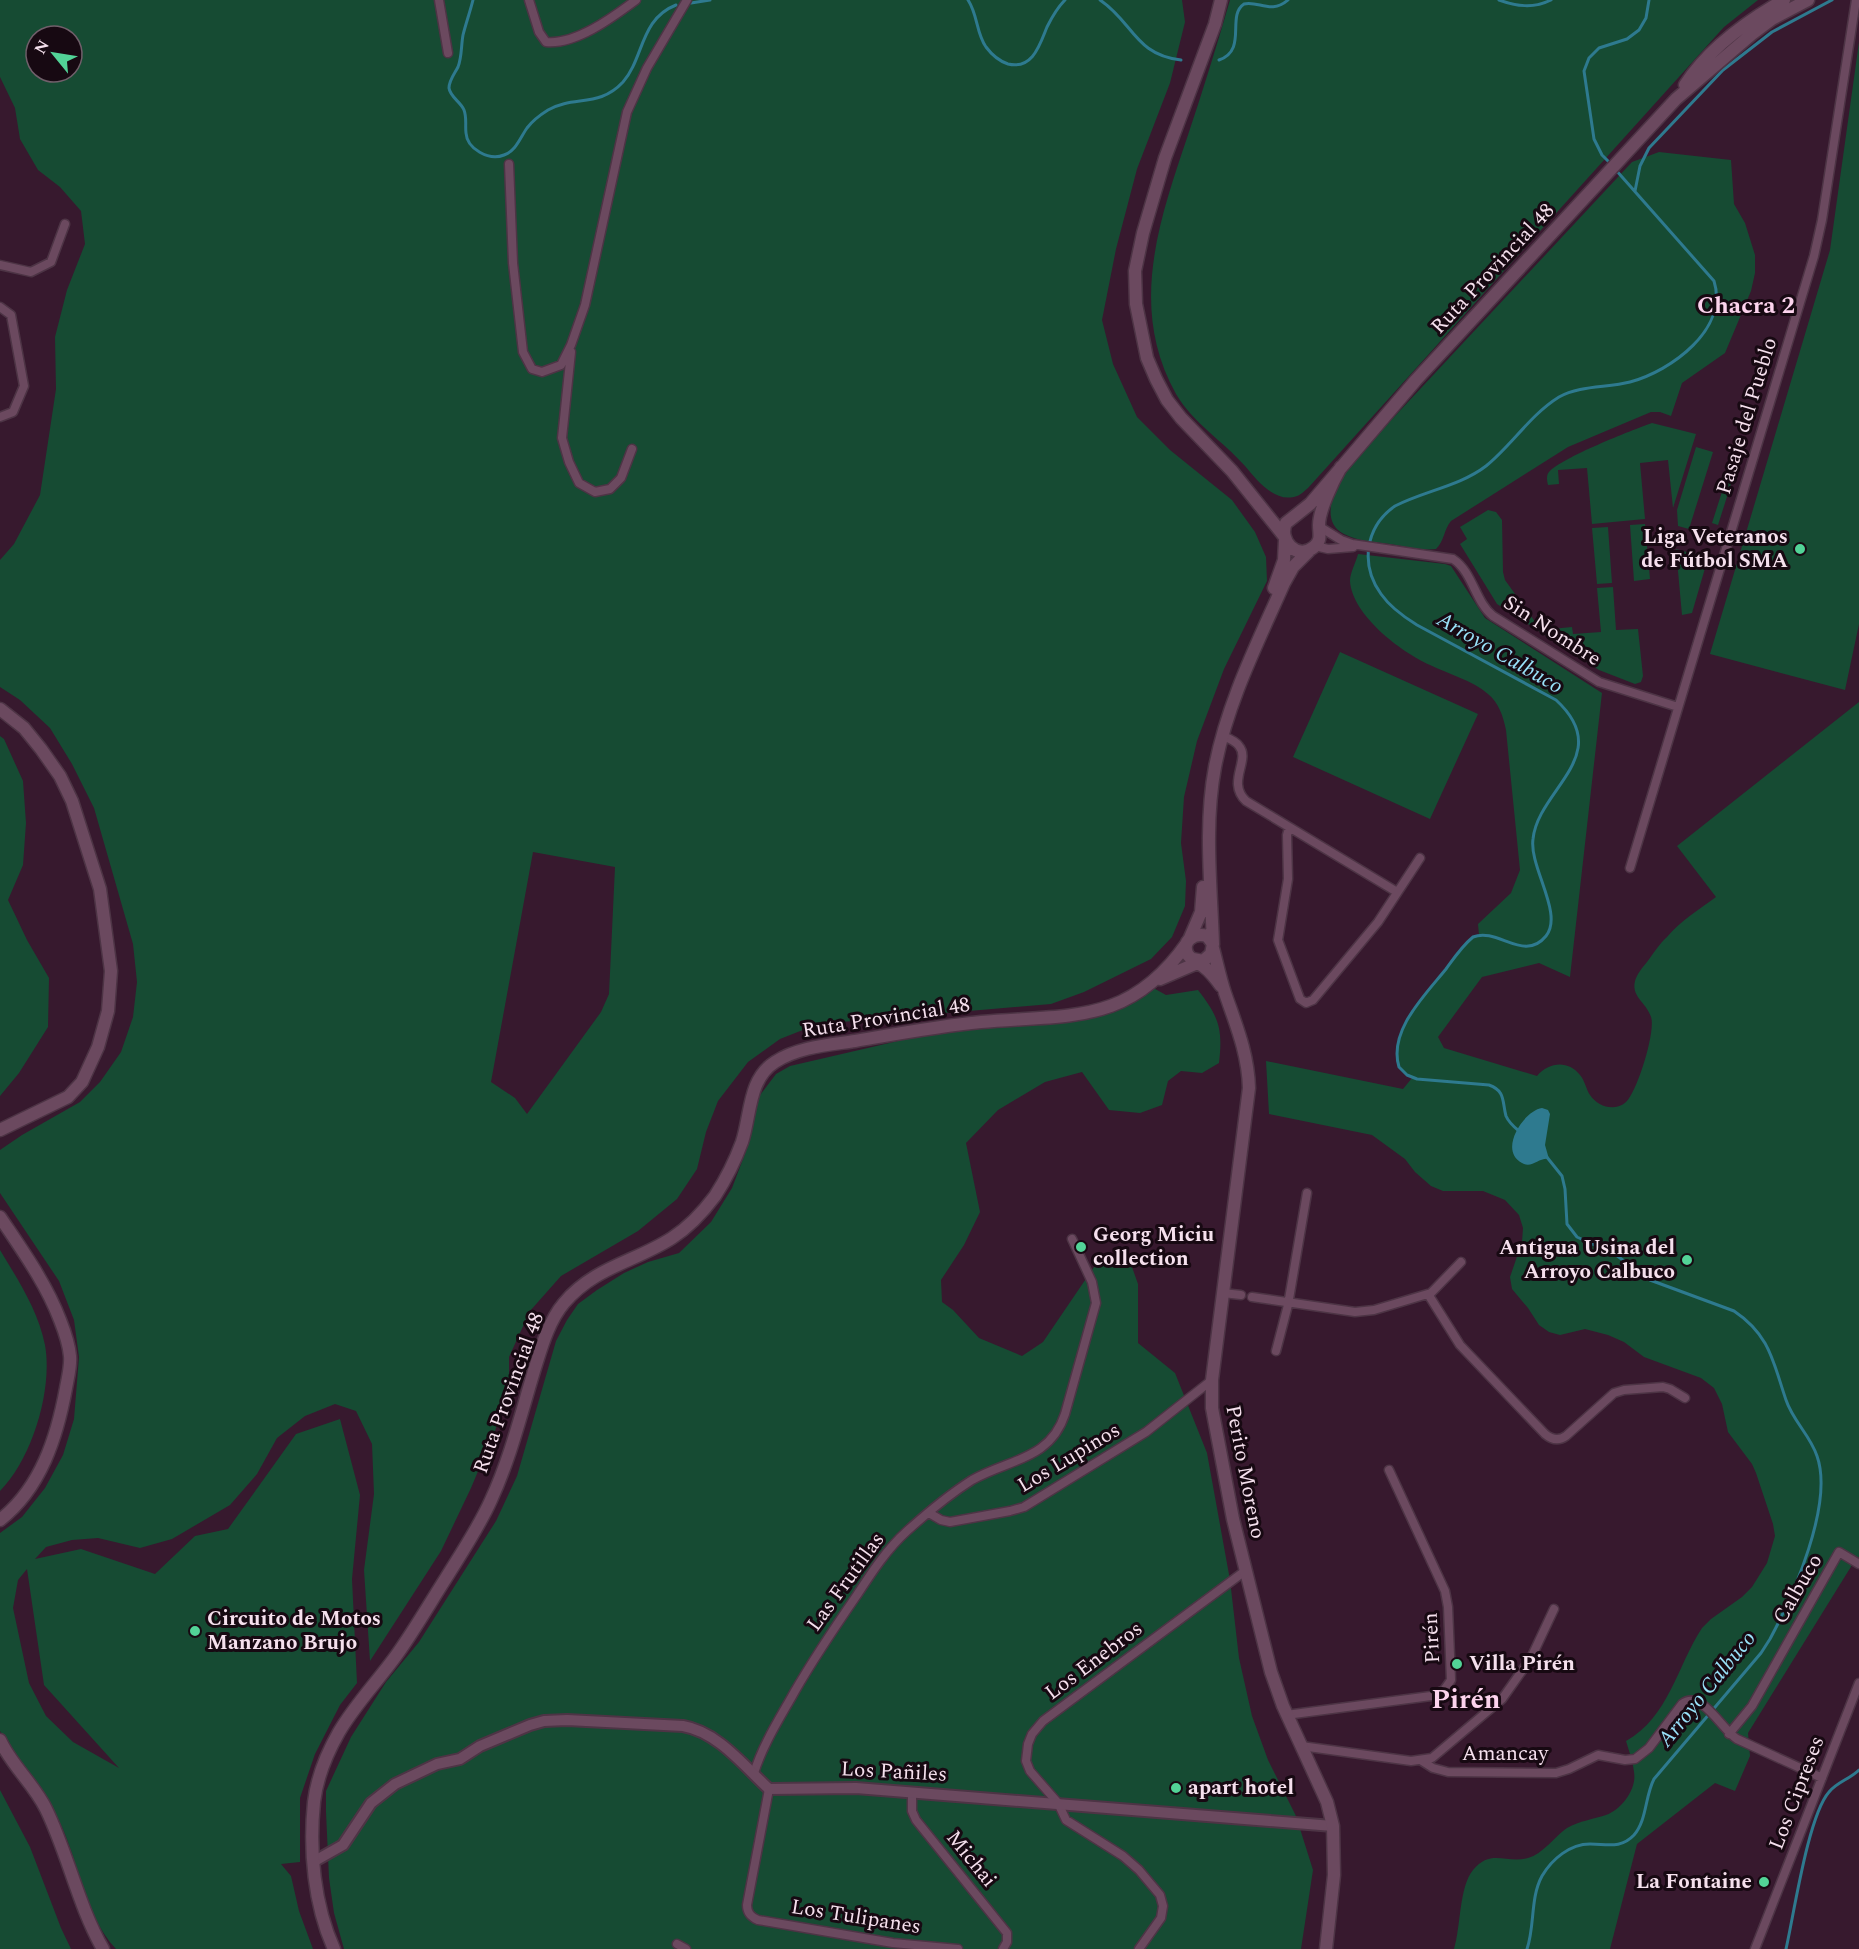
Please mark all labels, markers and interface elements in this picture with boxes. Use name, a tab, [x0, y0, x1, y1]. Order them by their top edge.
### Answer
north arrow	[24, 24, 84, 84]
text: N	[28, 35, 56, 59]
street label: Ruta Provincial 48	[1423, 196, 1563, 342]
district label: Chacra 2	[1697, 288, 1795, 324]
street label: Pasaje del Pueblo	[1708, 334, 1786, 498]
place label: Liga Veteranos de Fútbol SMA	[1641, 521, 1788, 577]
marker: Liga Veteranos de Fútbol SMA	[1793, 542, 1807, 556]
street label: Sin Nombre	[1497, 587, 1607, 675]
water label: Arroyo Calbuco	[1430, 603, 1570, 703]
street label: Ruta Provincial 48	[800, 989, 972, 1047]
place label: Georg Miciu collection	[1093, 1219, 1215, 1275]
place label: Antigua Usina del Arroyo Calbuco	[1499, 1232, 1675, 1288]
marker: Georg Miciu collection	[1074, 1240, 1088, 1254]
marker: Antigua Usina del Arroyo Calbuco	[1680, 1253, 1694, 1267]
street label: Ruta Provincial 48	[465, 1308, 553, 1478]
street label: Perito Moreno	[1216, 1402, 1274, 1542]
street label: Los Lupinos	[1011, 1415, 1127, 1501]
street label: Las Frutillas	[799, 1526, 893, 1638]
street label: Calbuco	[1765, 1548, 1831, 1630]
place label: Circuito de Motos Manzano Brujo	[207, 1603, 381, 1659]
street label: Pirén	[1415, 1612, 1449, 1664]
street label: Los Enebros	[1038, 1613, 1150, 1709]
marker: Circuito de Motos Manzano Brujo	[188, 1624, 202, 1638]
water label: Arroyo Calbuco	[1649, 1624, 1764, 1755]
place label: Villa Pirén	[1469, 1648, 1575, 1680]
marker: Villa Pirén	[1450, 1657, 1464, 1671]
district label: Pirén	[1431, 1679, 1501, 1721]
street label: Los Cipreses	[1761, 1731, 1833, 1855]
street label: Amancay	[1462, 1738, 1549, 1770]
street label: Los Pañiles	[840, 1753, 948, 1791]
place label: apart hotel	[1188, 1772, 1294, 1804]
marker: apart hotel	[1169, 1781, 1183, 1795]
street label: Michai	[938, 1823, 1004, 1895]
place label: La Fontaine	[1636, 1866, 1752, 1898]
marker: La Fontaine	[1757, 1875, 1771, 1889]
street label: Los Tulipanes	[789, 1891, 923, 1943]

